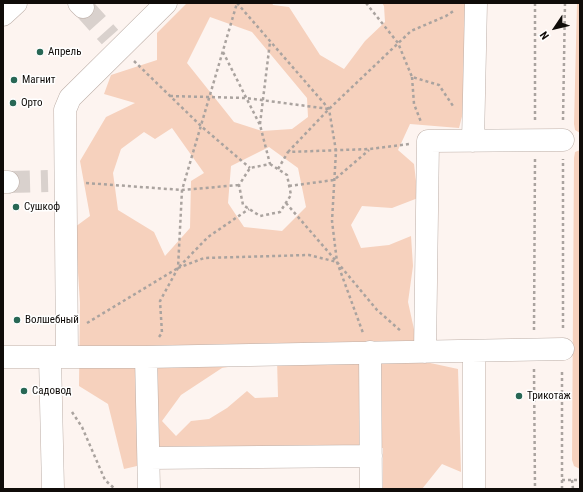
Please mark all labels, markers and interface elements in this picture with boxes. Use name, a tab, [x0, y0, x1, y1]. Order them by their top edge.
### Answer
north arrow	[535, 8, 575, 48]
text: N	[538, 29, 552, 42]
place label: Апрель	[48, 45, 81, 59]
marker: Апрель	[35, 47, 45, 57]
place label: Магнит	[22, 73, 56, 87]
marker: Магнит	[9, 75, 19, 85]
place label: Орто	[21, 96, 43, 110]
marker: Орто	[8, 98, 18, 108]
place label: Сушкоф	[24, 200, 60, 214]
marker: Сушкоф	[11, 202, 21, 212]
place label: Волшебный	[25, 313, 79, 327]
marker: Волшебный	[12, 315, 22, 325]
place label: Садовод	[32, 384, 71, 398]
marker: Садовод	[19, 386, 29, 396]
place label: Трикотаж	[527, 389, 571, 403]
marker: Трикотаж	[514, 391, 524, 401]

